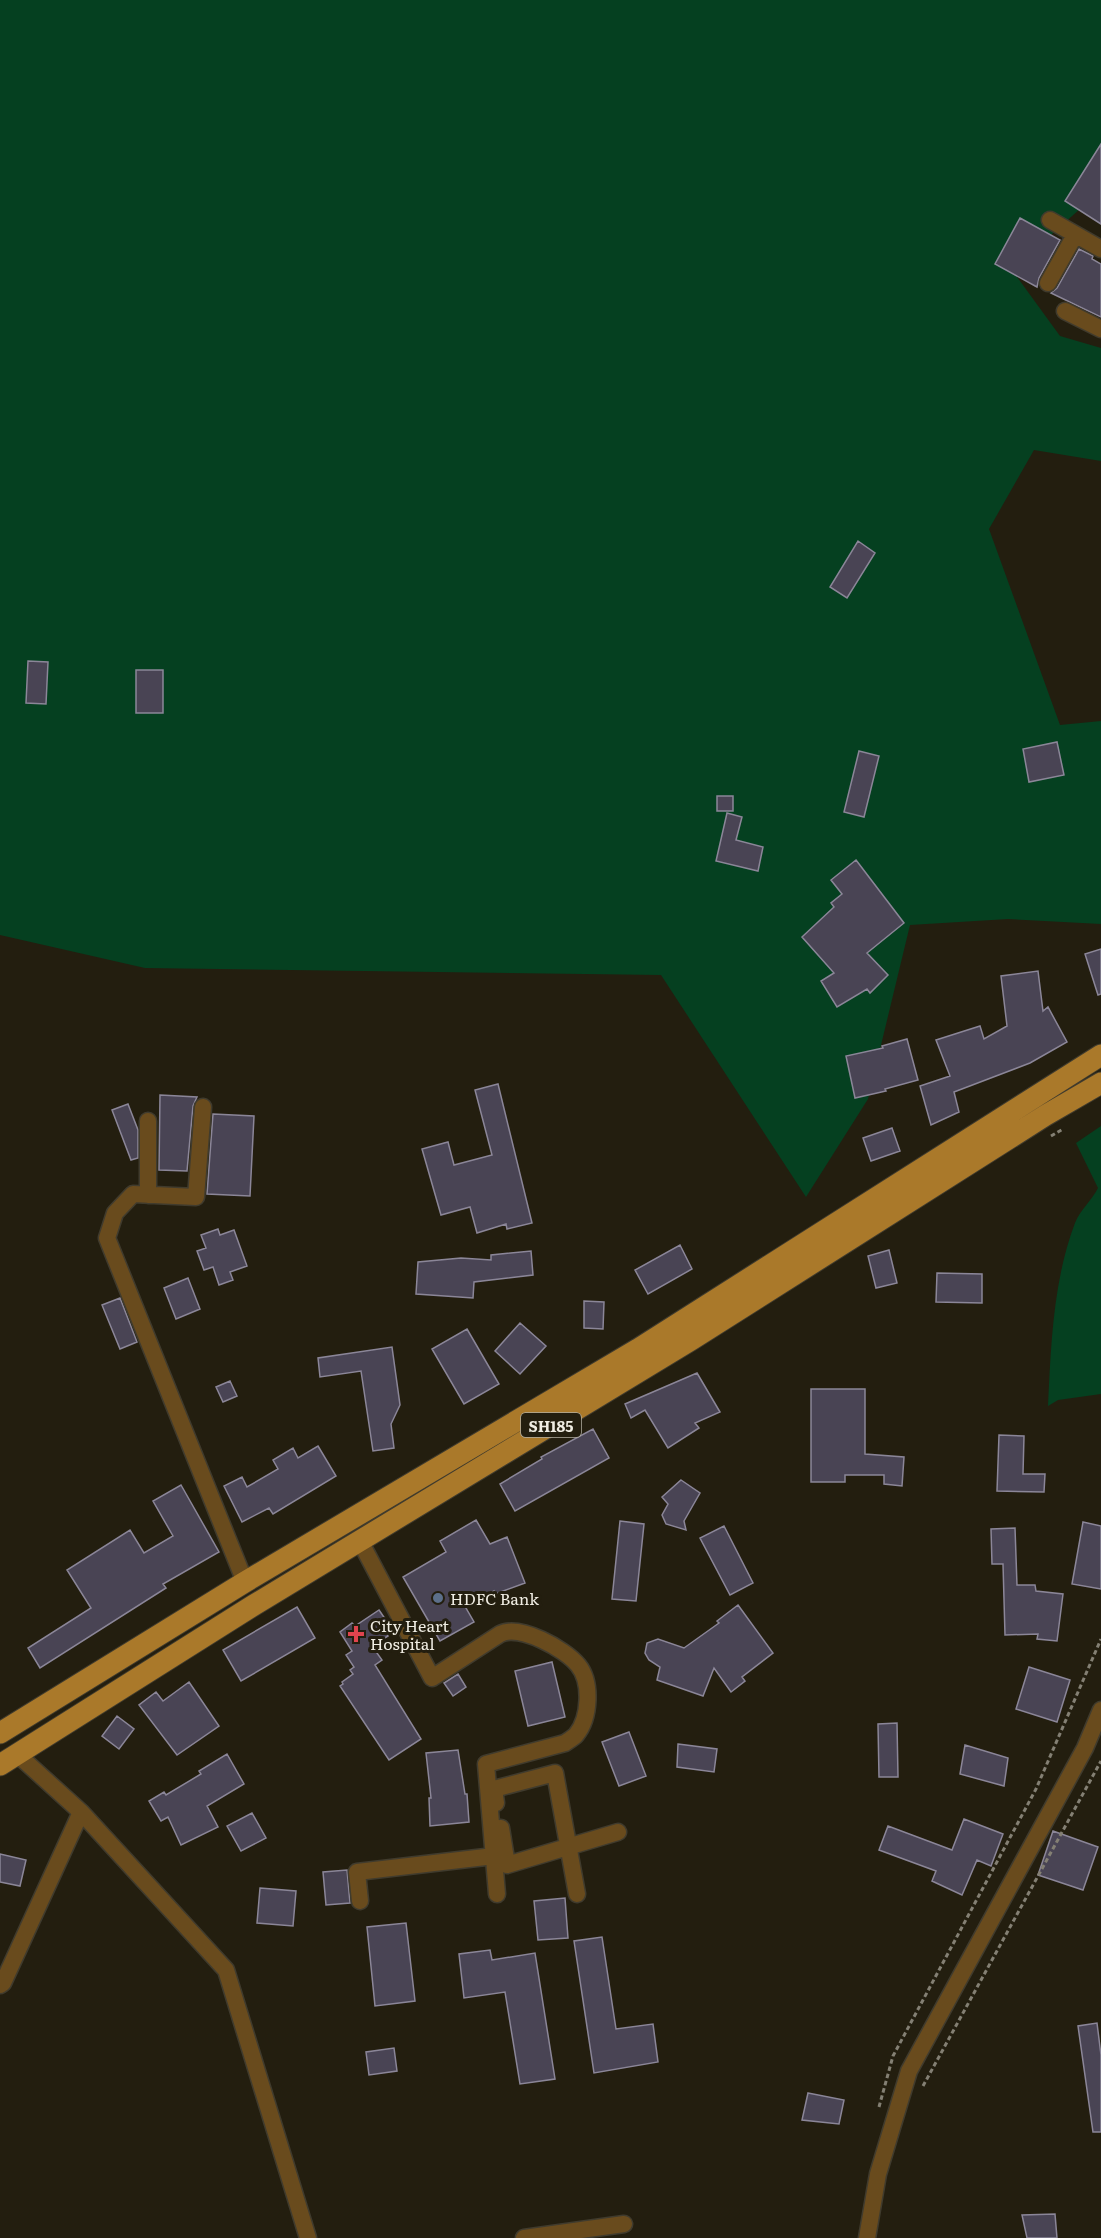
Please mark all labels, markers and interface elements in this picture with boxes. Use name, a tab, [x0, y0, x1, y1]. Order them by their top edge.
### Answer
road number: SH185	[521, 1413, 581, 1437]
place label: HDFC Bank	[450, 1586, 539, 1610]
marker: HDFC Bank	[431, 1591, 445, 1605]
place label: City Heart Hospital	[370, 1613, 449, 1655]
marker: City Heart Hospital	[347, 1625, 365, 1643]

